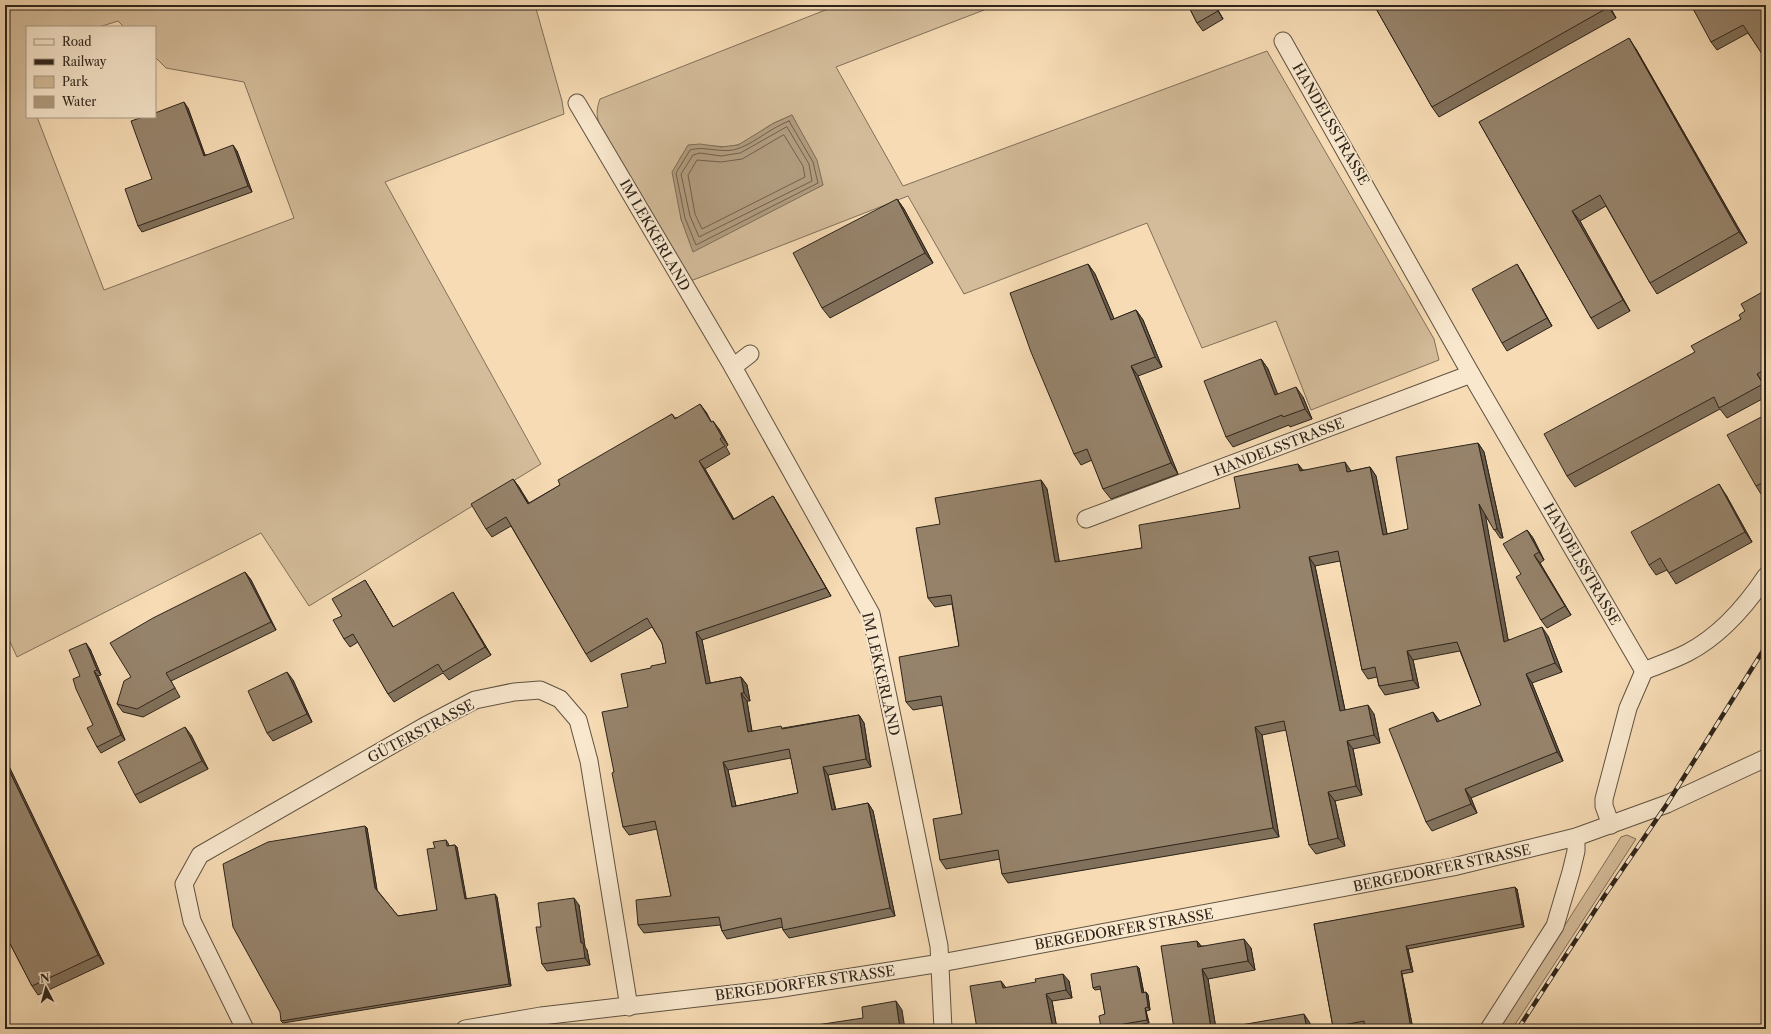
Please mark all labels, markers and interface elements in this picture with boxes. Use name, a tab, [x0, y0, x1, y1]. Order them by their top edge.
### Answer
legend	[26, 26, 156, 118]
text: Road	[62, 34, 92, 49]
text: Railway	[62, 54, 107, 69]
street label: HANDELSSTRASSE	[1289, 60, 1373, 188]
text: Park	[62, 74, 89, 89]
text: Water	[61, 94, 96, 109]
street label: IM LEKKERLAND	[616, 176, 694, 294]
street label: HANDELSSTRASSE	[1211, 414, 1347, 480]
street label: HANDELSSTRASSE	[1540, 500, 1624, 628]
street label: IM LEKKERLAND	[858, 611, 904, 737]
street label: GÜTERSTRASSE	[365, 695, 477, 767]
street label: BERGEDORFER STRASSE	[1351, 840, 1533, 896]
street label: BERGEDORFER STRASSE	[1033, 904, 1215, 954]
street label: BERGEDORFER STRASSE	[714, 961, 896, 1005]
north arrow	[26, 968, 66, 1008]
text: N	[39, 971, 51, 986]

